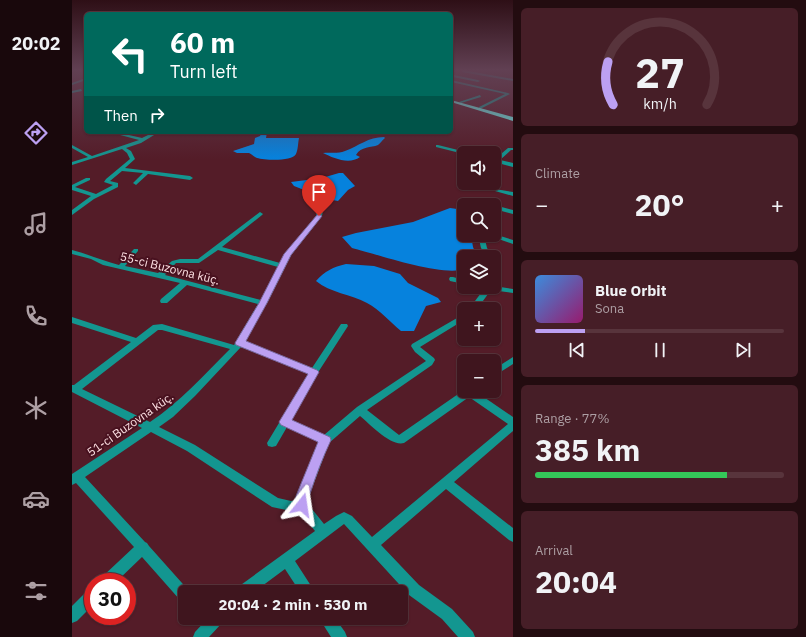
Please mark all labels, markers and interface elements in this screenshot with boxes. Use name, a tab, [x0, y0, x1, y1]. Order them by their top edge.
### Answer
text: 60 m	[170, 24, 235, 61]
icon: left	[104, 28, 156, 80]
text: 20:02	[11, 32, 61, 55]
text: 27	[635, 45, 684, 99]
text: Turn left	[170, 60, 238, 83]
text: km/h	[643, 93, 676, 112]
icon: right	[146, 104, 168, 126]
text: Then	[104, 106, 138, 125]
icon: directions	[22, 119, 50, 147]
map controls	[457, 146, 501, 398]
button: sound	[457, 146, 501, 190]
text: Climate	[535, 165, 580, 182]
pin	[302, 175, 336, 216]
icon: arrive	[308, 181, 330, 203]
text: 20°	[634, 185, 685, 224]
text: −	[535, 190, 548, 219]
text: +	[771, 190, 784, 219]
button: search	[457, 198, 501, 242]
icon: music	[22, 210, 50, 238]
street label: 55-ci Buzovna küç.	[119, 248, 221, 288]
button: layers	[457, 250, 501, 294]
text: Blue Orbit	[595, 281, 666, 300]
text: Sona	[595, 300, 624, 317]
icon: phone	[22, 302, 50, 330]
button: +	[457, 302, 501, 346]
icon: previous	[566, 339, 588, 361]
icon: pause	[649, 339, 671, 361]
icon: next	[732, 339, 754, 361]
button: −	[457, 354, 501, 398]
street label: 51-ci Buzovna küç.	[84, 389, 176, 459]
icon: climate	[22, 394, 50, 422]
text: Range · 77%	[535, 410, 609, 427]
text: 385 km	[535, 430, 640, 469]
position arrow	[281, 484, 323, 526]
icon: car	[22, 485, 50, 513]
text: Arrival	[535, 542, 573, 559]
text: 20:04	[535, 562, 617, 601]
speed limit sign: 30	[84, 573, 136, 625]
icon: filters	[22, 577, 50, 605]
text: 20:04 · 2 min · 530 m	[219, 595, 367, 614]

